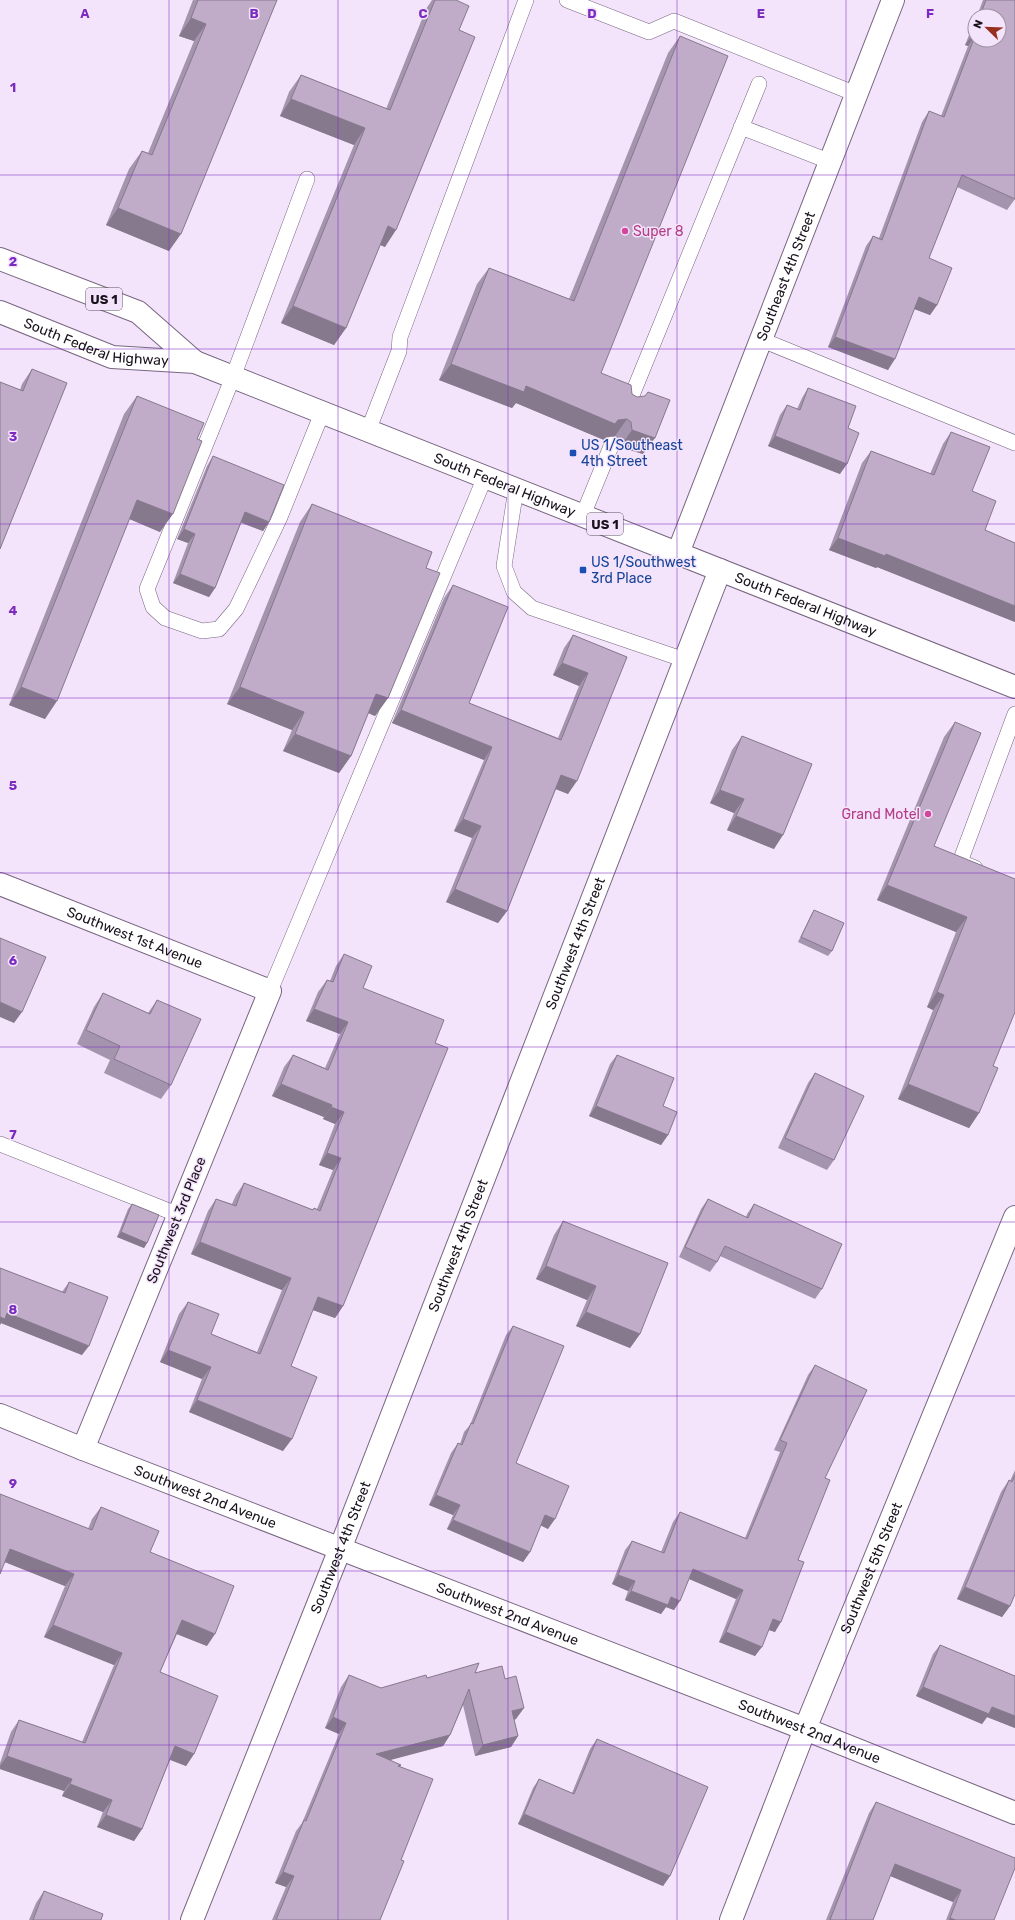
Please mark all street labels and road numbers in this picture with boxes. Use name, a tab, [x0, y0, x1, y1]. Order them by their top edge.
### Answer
street label: Southeast 4th Street	[753, 209, 819, 344]
road number: US 1	[86, 288, 122, 310]
street label: South Federal Highway	[21, 314, 169, 369]
street label: South Federal Highway	[431, 449, 578, 521]
road number: US 1	[587, 513, 623, 535]
street label: South Federal Highway	[732, 569, 879, 640]
street label: Southwest 4th Street	[542, 874, 609, 1012]
street label: Southwest 1st Avenue	[64, 903, 205, 973]
street label: Southwest 3rd Place	[143, 1154, 210, 1286]
street label: Southwest 4th Street	[425, 1177, 492, 1314]
street label: Southwest 2nd Avenue	[132, 1462, 279, 1532]
street label: Southwest 4th Street	[307, 1479, 375, 1616]
street label: Southwest 5th Street	[837, 1499, 906, 1636]
street label: Southwest 2nd Avenue	[434, 1579, 581, 1649]
street label: Southwest 2nd Avenue	[736, 1696, 883, 1767]

